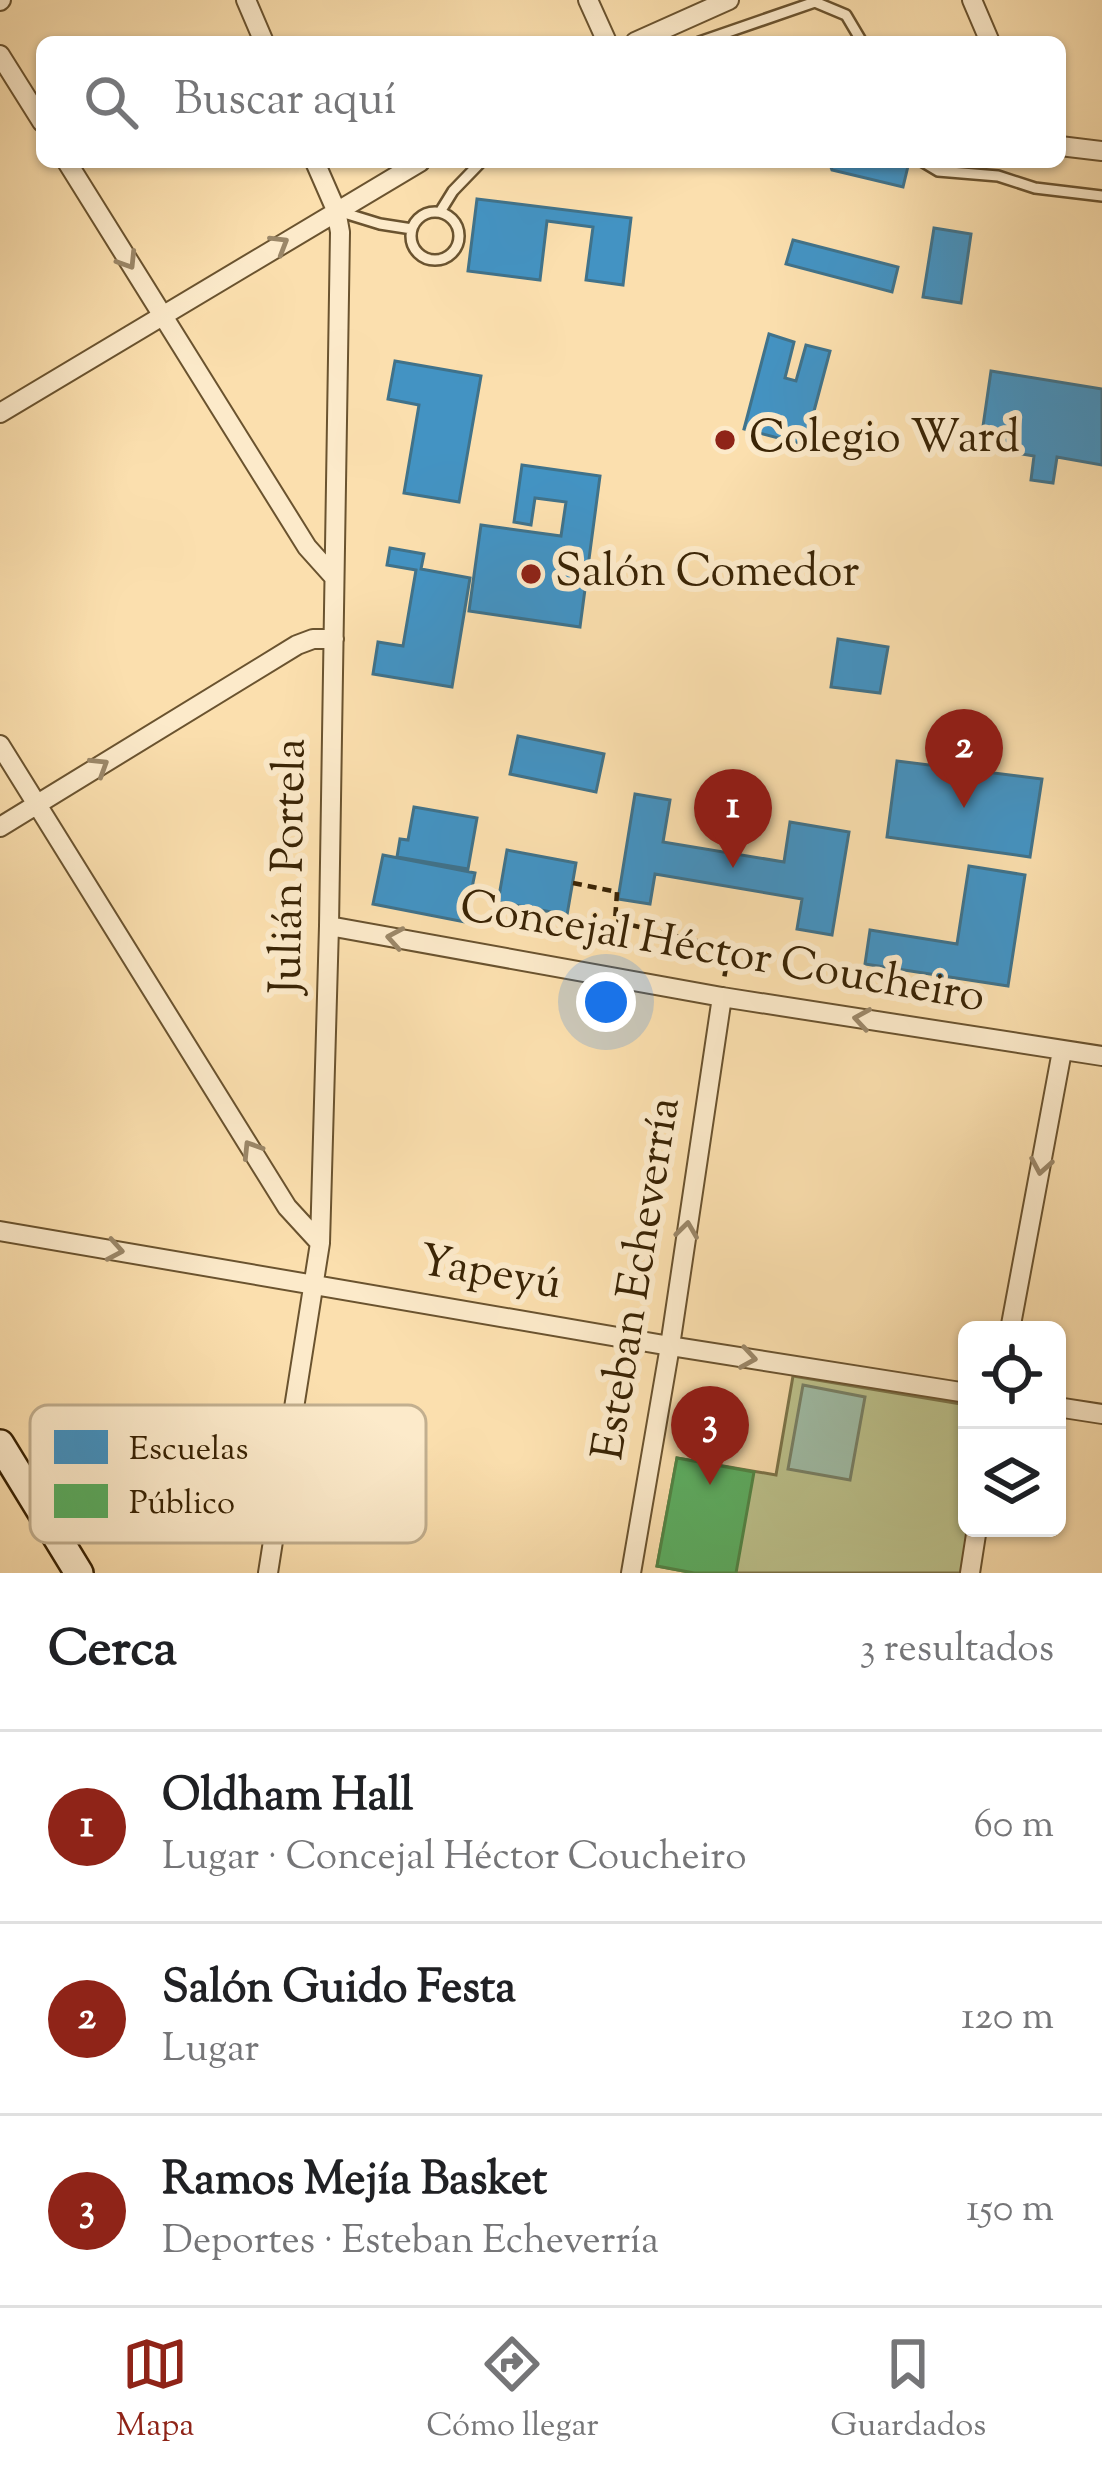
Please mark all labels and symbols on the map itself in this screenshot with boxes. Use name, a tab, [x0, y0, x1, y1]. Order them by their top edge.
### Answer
one-way arrow	[267, 235, 289, 258]
one-way arrow	[114, 248, 136, 270]
place label: Colegio Ward	[749, 408, 1020, 473]
marker: Colegio Ward	[712, 427, 738, 453]
place label: Salón Comedor	[555, 542, 859, 607]
marker: Salón Comedor	[518, 561, 544, 587]
pin: 2	[925, 709, 1003, 808]
street label: Julián Portela	[256, 738, 326, 997]
one-way arrow	[87, 758, 109, 780]
pin: 1	[694, 769, 772, 868]
street label: Concejal Héctor Coucheiro	[454, 876, 990, 1032]
one-way arrow	[385, 926, 405, 952]
your location	[576, 972, 636, 1032]
one-way arrow	[852, 1007, 872, 1033]
street label: Esteban Echeverría	[578, 1093, 700, 1465]
one-way arrow	[243, 1140, 265, 1162]
one-way arrow	[1029, 1155, 1054, 1175]
one-way arrow	[673, 1221, 699, 1240]
street label: Yapeyú	[414, 1231, 566, 1319]
one-way arrow	[105, 1237, 125, 1262]
one-way arrow	[738, 1345, 758, 1370]
pin: 3	[671, 1386, 749, 1485]
legend	[30, 1405, 426, 1543]
text: Escuelas	[129, 1427, 248, 1475]
text: Público	[129, 1481, 235, 1529]

